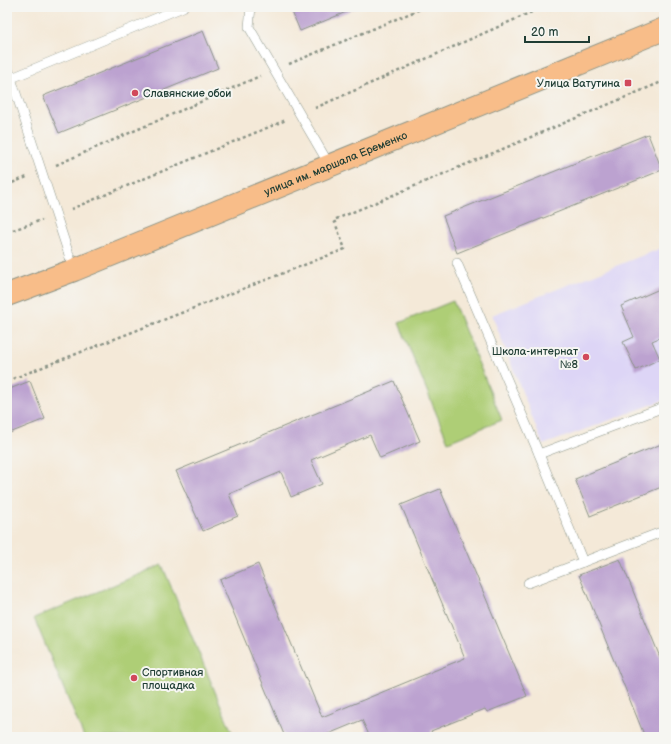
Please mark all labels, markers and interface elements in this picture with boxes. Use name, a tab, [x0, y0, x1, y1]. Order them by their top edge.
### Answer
scale bar	[525, 18, 589, 44]
text: 20 m	[531, 25, 558, 40]
place label: Улица Ватутина	[537, 77, 620, 90]
marker: Улица Ватутина	[623, 78, 633, 88]
place label: Славянские обои	[143, 87, 231, 100]
marker: Славянские обои	[130, 88, 140, 98]
street label: улица им. маршала Еременко	[262, 128, 409, 198]
place label: Школа-интернат №8	[492, 345, 578, 371]
marker: Школа-интернат №8	[581, 352, 591, 362]
place label: Спортивная площадка	[142, 666, 203, 692]
marker: Спортивная площадка	[129, 673, 139, 683]

